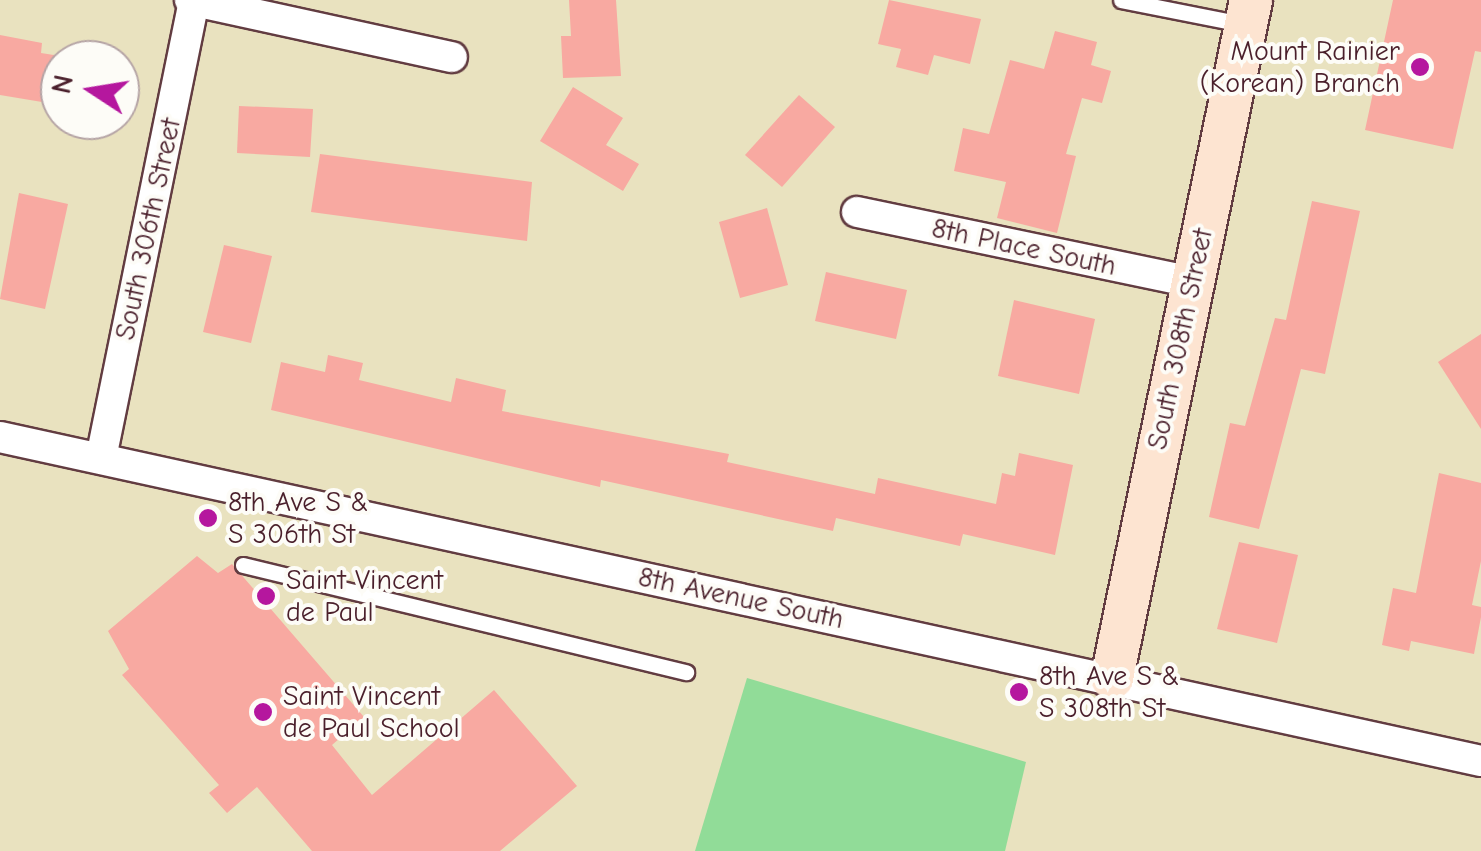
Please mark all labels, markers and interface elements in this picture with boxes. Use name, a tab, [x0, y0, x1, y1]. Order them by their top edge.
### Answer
place label: Mount Rainier (Korean) Branch	[1200, 34, 1400, 100]
north arrow	[40, 40, 140, 140]
marker: Mount Rainier (Korean) Branch	[1409, 56, 1431, 78]
text: N	[45, 72, 80, 96]
street label: South 306th Street	[108, 115, 188, 343]
street label: 8th Place South	[929, 211, 1119, 283]
street label: South 308th Street	[1140, 225, 1220, 453]
place label: 8th Ave S & S 306th St	[228, 485, 368, 551]
marker: 8th Ave S & S 306th St	[197, 507, 219, 529]
street label: 8th Avenue South	[635, 560, 847, 636]
place label: Saint Vincent de Paul	[286, 563, 443, 629]
marker: Saint Vincent de Paul	[255, 585, 277, 607]
place label: 8th Ave S & S 308th St	[1039, 659, 1179, 725]
place label: Saint Vincent de Paul School	[283, 679, 460, 745]
marker: 8th Ave S & S 308th St	[1008, 681, 1030, 703]
marker: Saint Vincent de Paul School	[252, 701, 274, 723]

